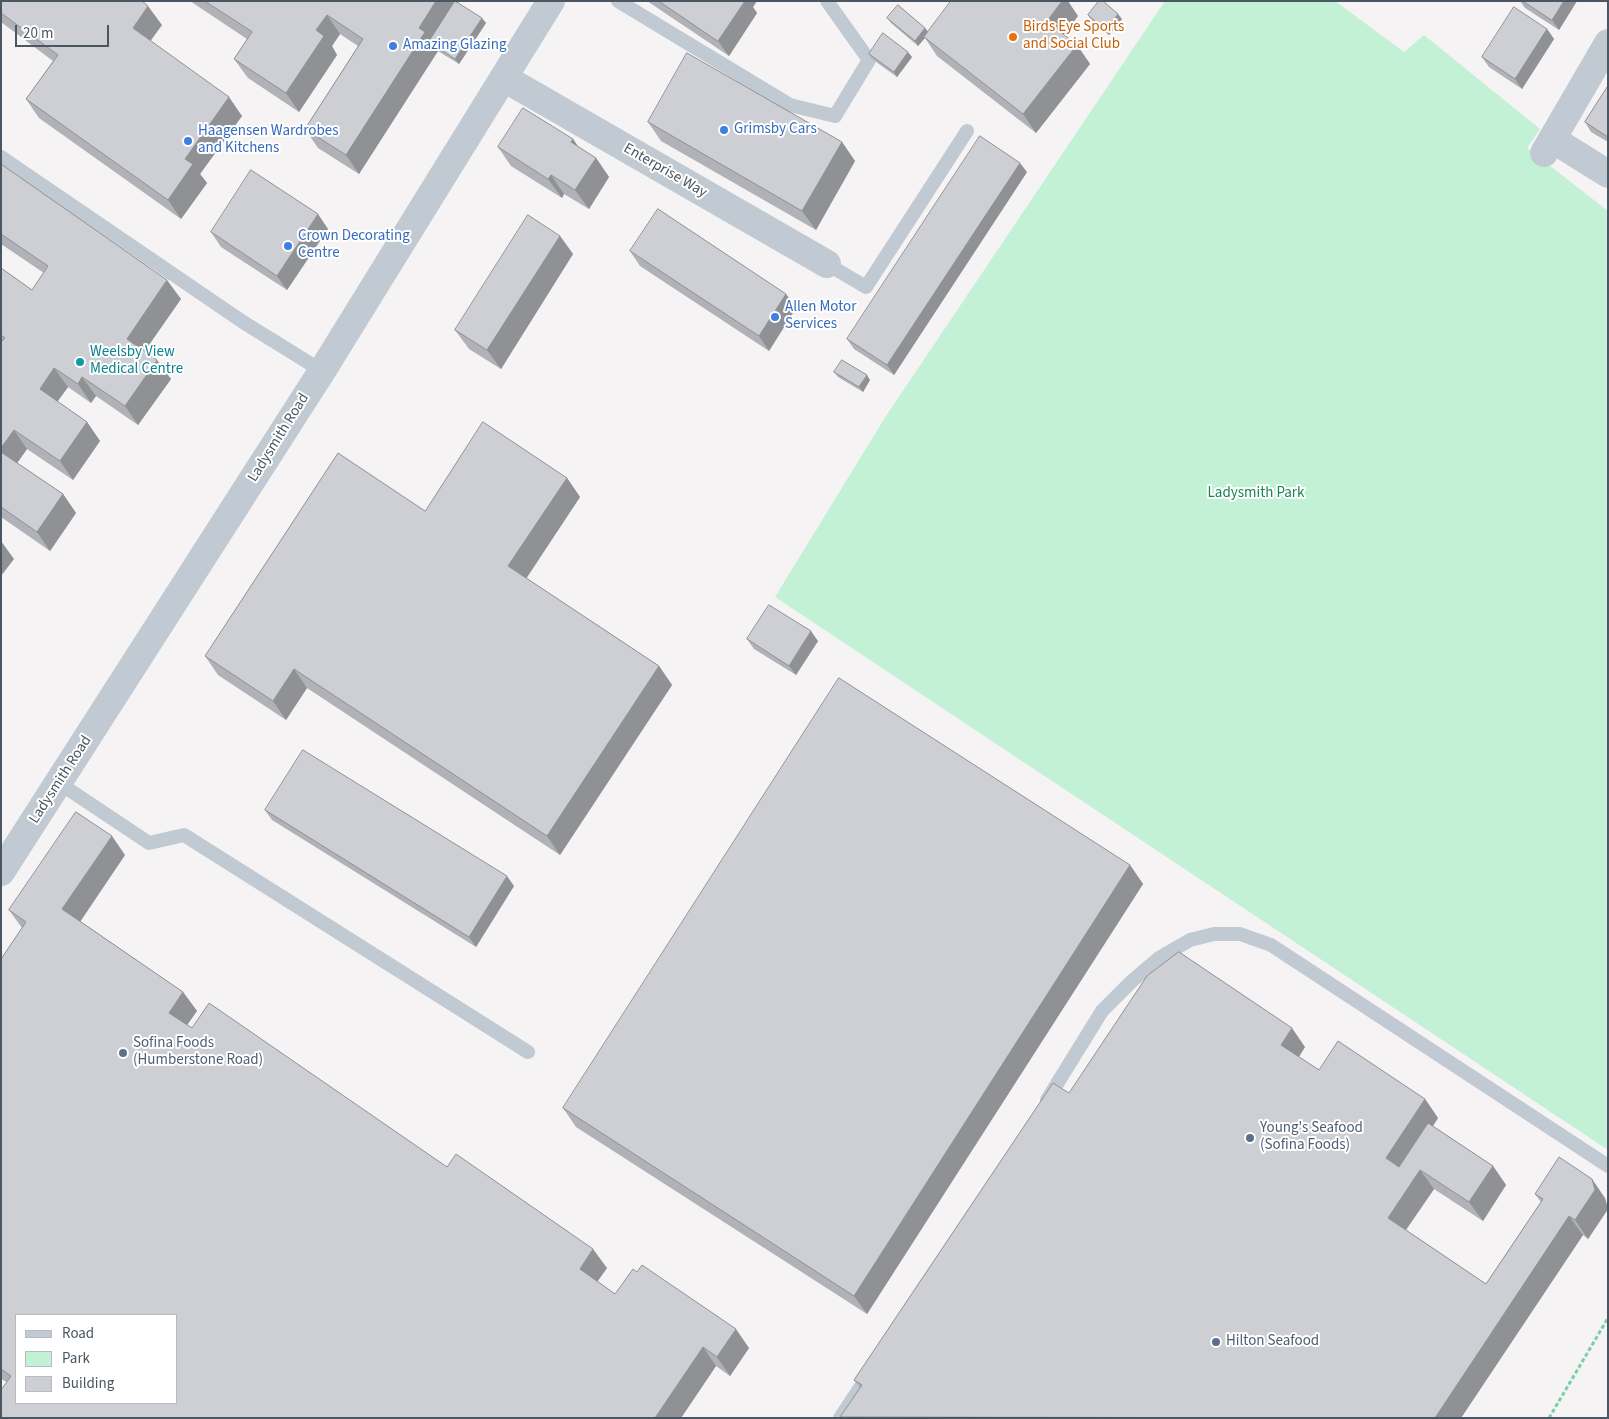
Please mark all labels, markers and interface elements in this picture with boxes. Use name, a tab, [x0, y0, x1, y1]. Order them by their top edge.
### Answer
scale bar	[18, 15, 111, 47]
place label: Birds Eye Sports and Social Club	[1023, 19, 1124, 54]
text: 20 m	[23, 23, 53, 44]
marker: Birds Eye Sports and Social Club	[1007, 31, 1019, 43]
place label: Amazing Glazing	[403, 37, 506, 55]
marker: Amazing Glazing	[387, 40, 399, 52]
place label: Grimsby Cars	[734, 121, 817, 139]
place label: Haagensen Wardrobes and Kitchens	[198, 123, 339, 158]
marker: Grimsby Cars	[718, 124, 730, 136]
marker: Haagensen Wardrobes and Kitchens	[182, 135, 194, 147]
street label: Enterprise Way	[620, 140, 710, 202]
place label: Crown Decorating Centre	[298, 228, 410, 263]
marker: Crown Decorating Centre	[282, 240, 294, 252]
place label: Allen Motor Services	[785, 299, 856, 334]
marker: Allen Motor Services	[769, 311, 781, 323]
place label: Weelsby View Medical Centre	[90, 344, 183, 379]
marker: Weelsby View Medical Centre	[74, 356, 86, 368]
street label: Ladysmith Road	[245, 390, 313, 486]
park label: Ladysmith Park	[1208, 485, 1304, 503]
street label: Ladysmith Road	[26, 733, 96, 827]
place label: Sofina Foods (Humberstone Road)	[133, 1035, 263, 1070]
marker: Sofina Foods (Humberstone Road)	[117, 1047, 129, 1059]
place label: Young's Seafood (Sofina Foods)	[1260, 1120, 1363, 1155]
marker: Young's Seafood (Sofina Foods)	[1244, 1132, 1256, 1144]
legend	[15, 1314, 178, 1404]
text: Road	[62, 1323, 94, 1344]
place label: Hilton Seafood	[1226, 1333, 1319, 1351]
marker: Hilton Seafood	[1210, 1336, 1222, 1348]
text: Park	[62, 1348, 90, 1369]
text: Building	[62, 1373, 114, 1394]

